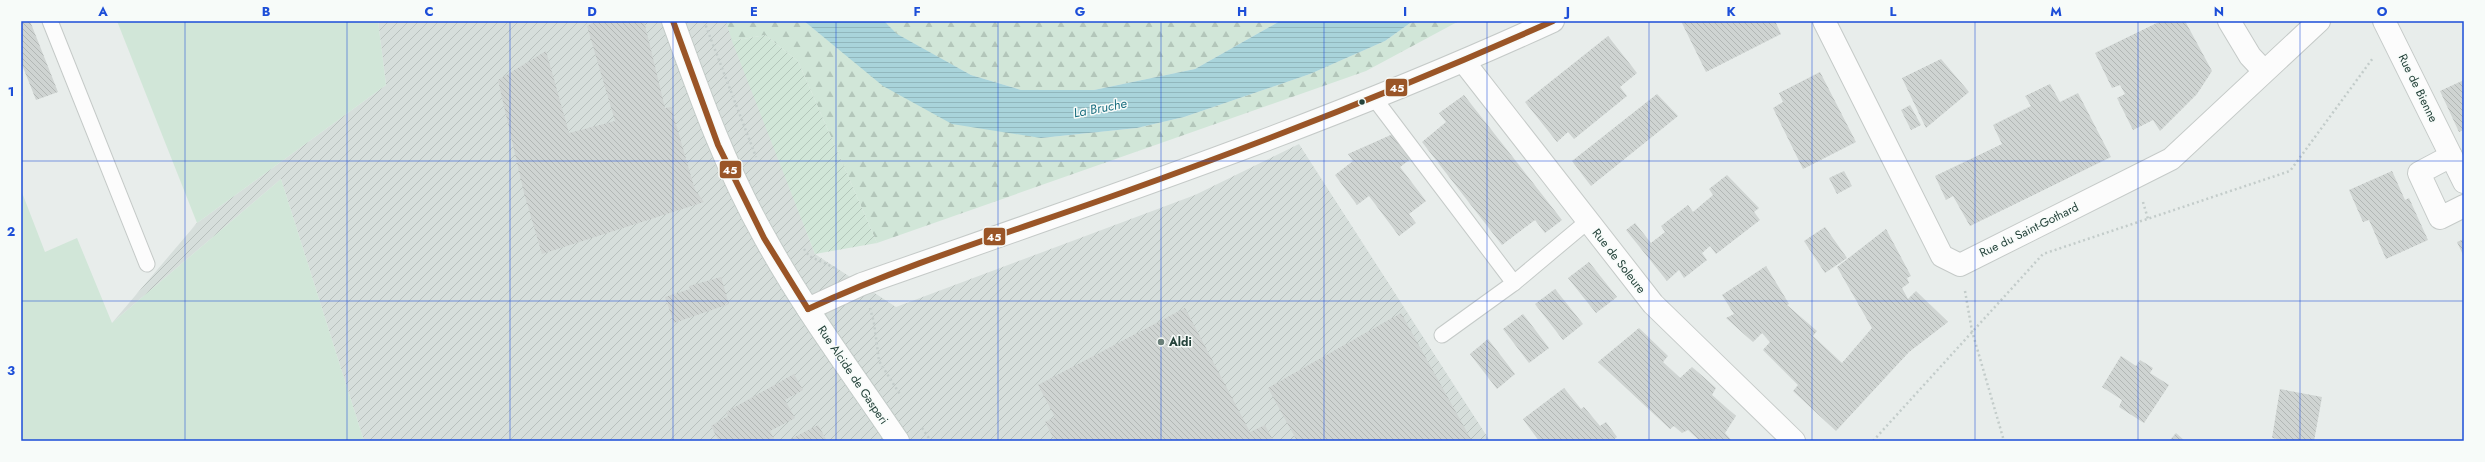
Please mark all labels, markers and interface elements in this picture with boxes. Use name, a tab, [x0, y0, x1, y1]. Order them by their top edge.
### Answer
text: A	[97, 2, 108, 21]
text: B	[262, 2, 271, 21]
text: C	[424, 2, 434, 21]
text: D	[587, 2, 597, 21]
text: E	[750, 2, 758, 21]
text: F	[913, 2, 921, 21]
text: G	[1075, 2, 1086, 21]
text: H	[1237, 2, 1247, 21]
text: I	[1403, 2, 1407, 21]
text: J	[1563, 2, 1570, 21]
text: K	[1726, 2, 1736, 21]
text: L	[1890, 2, 1897, 21]
text: M	[2050, 2, 2062, 21]
text: N	[2214, 2, 2224, 21]
text: O	[2377, 2, 2388, 21]
street label: Rue de Bienne	[2394, 51, 2442, 125]
line badge: 45	[1385, 78, 1408, 97]
text: 45	[1390, 80, 1404, 96]
text: 1	[8, 82, 14, 101]
water label: La Bruche	[1072, 93, 1129, 122]
unlabelled marker	[1357, 97, 1367, 107]
line badge: 45	[719, 160, 742, 179]
text: 45	[723, 162, 737, 178]
street label: Rue du Saint-Gothard	[1976, 198, 2082, 262]
text: 2	[7, 222, 15, 241]
street label: Rue de Soleure	[1588, 225, 1650, 297]
line badge: 45	[983, 227, 1006, 246]
text: 45	[987, 229, 1001, 245]
street label: Rue Alcide de Gasperi	[813, 322, 893, 428]
place label: Aldi	[1168, 333, 1192, 351]
marker: Aldi	[1156, 337, 1166, 347]
text: 3	[7, 361, 15, 380]

